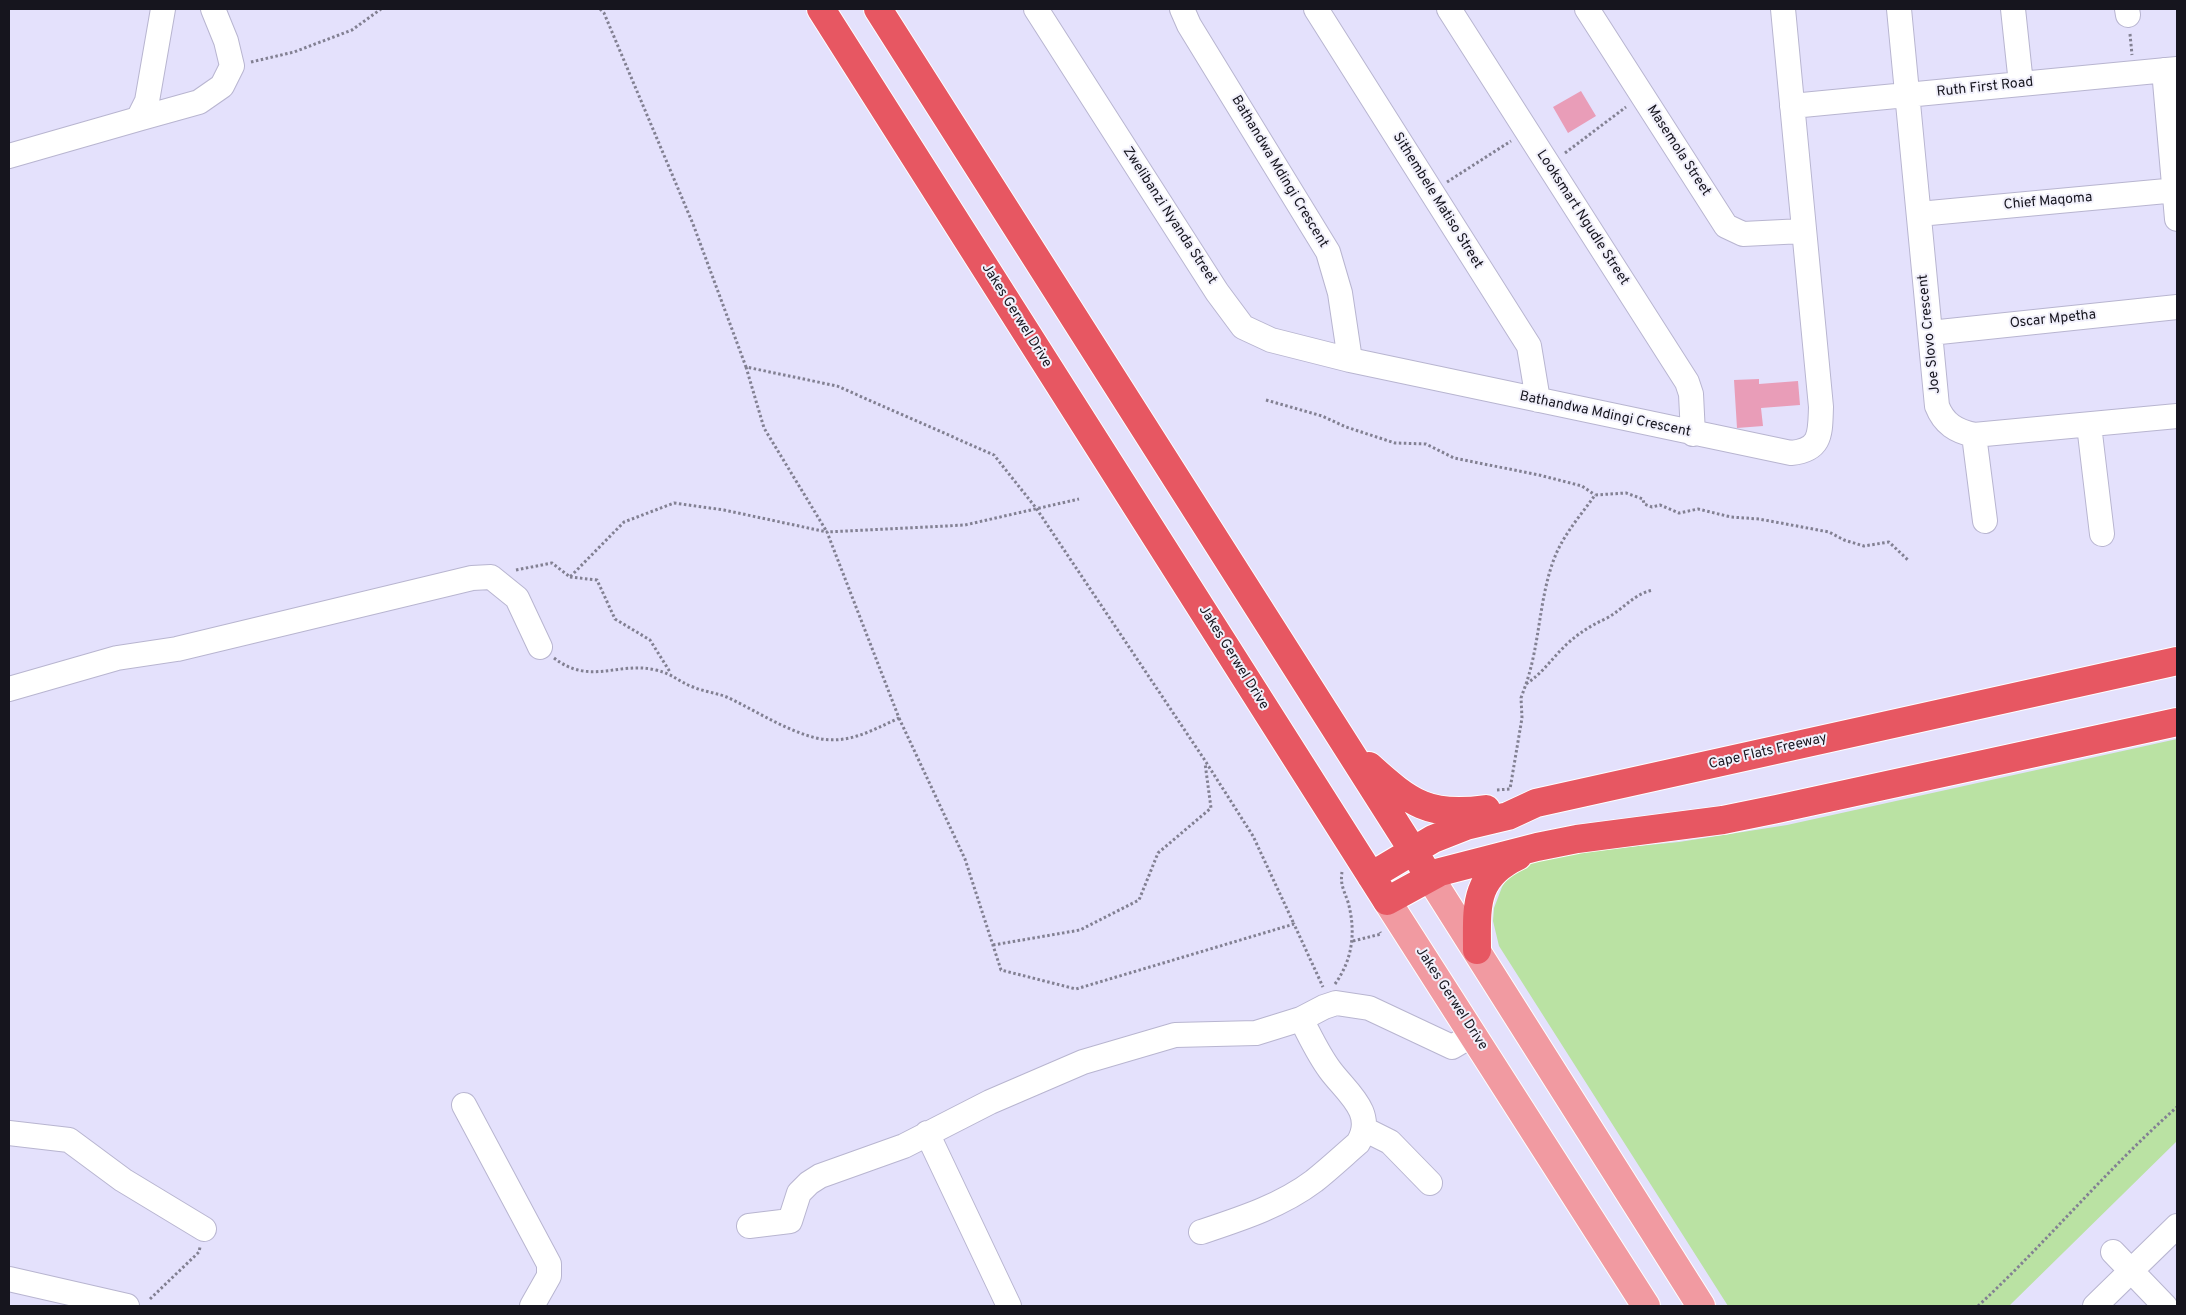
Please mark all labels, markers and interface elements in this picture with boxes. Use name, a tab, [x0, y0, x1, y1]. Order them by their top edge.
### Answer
street label: Ruth First Road	[1936, 75, 2034, 101]
street label: Bathandwa Mdingi Crescent	[1227, 93, 1331, 251]
street label: Masemola Street	[1642, 102, 1714, 200]
street label: Sithembele Matiso Street	[1388, 130, 1486, 272]
street label: Zwelibanzi Nyanda Street	[1118, 144, 1220, 288]
street label: Looksmart Ngudle Street	[1532, 147, 1632, 289]
street label: Chief Maqoma	[2003, 190, 2093, 214]
street label: Jakes Gerwel Drive	[977, 261, 1055, 371]
street label: Joe Slovo Crescent	[1915, 273, 1945, 395]
street label: Oscar Mpetha	[2009, 307, 2097, 333]
street label: Bathandwa Mdingi Crescent	[1518, 389, 1692, 441]
street label: Jakes Gerwel Drive	[1194, 603, 1272, 713]
street label: Cape Flats Freeway	[1707, 730, 1829, 774]
street label: Jakes Gerwel Drive	[1411, 944, 1491, 1054]

